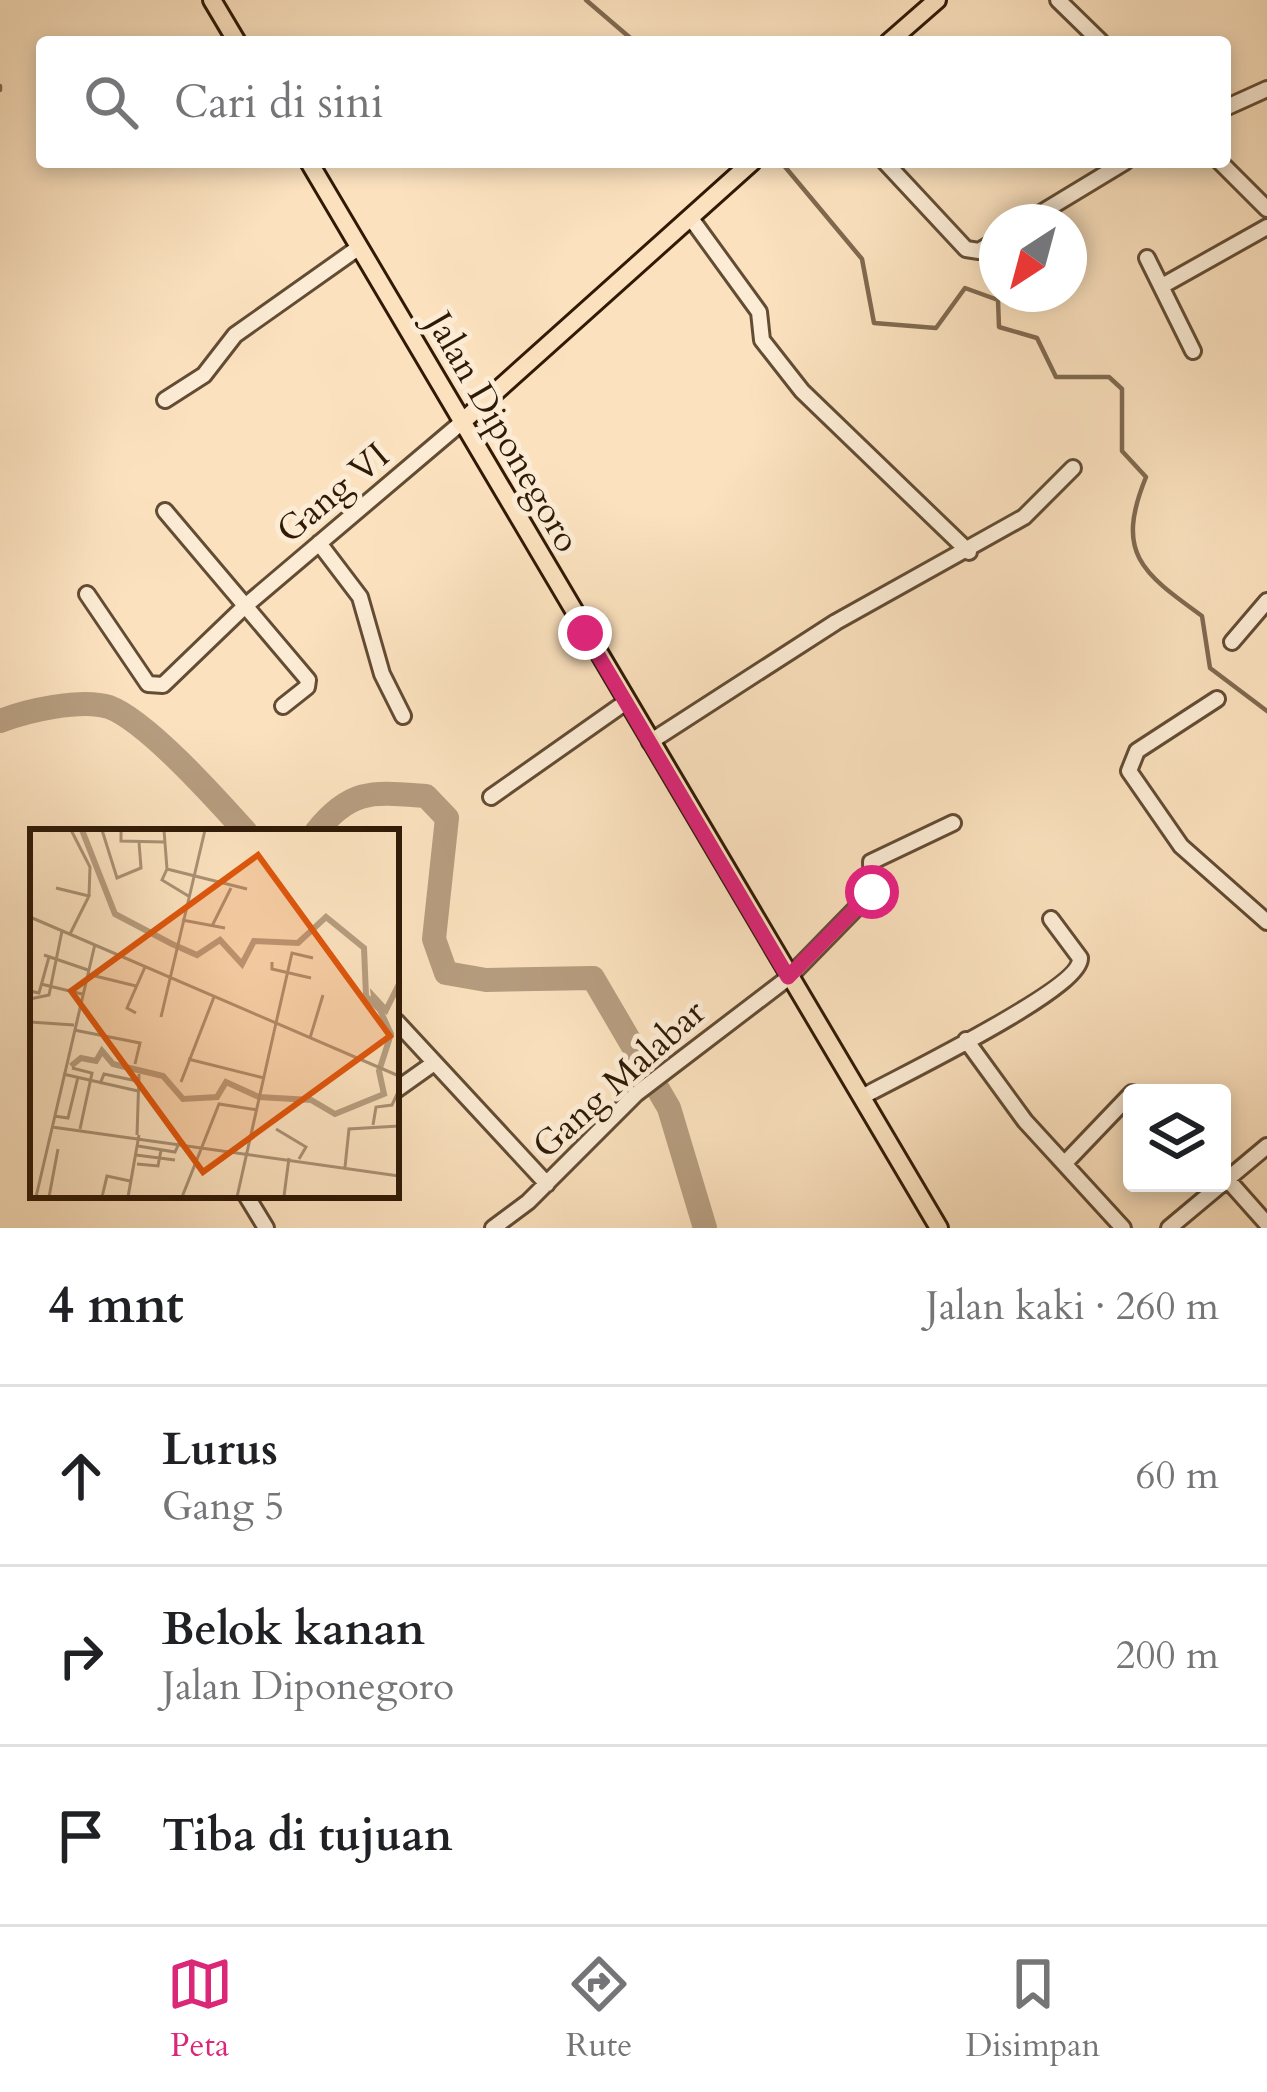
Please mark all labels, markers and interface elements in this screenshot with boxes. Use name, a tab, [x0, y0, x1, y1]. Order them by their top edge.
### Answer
search box	[36, 36, 1231, 168]
icon: search	[78, 69, 144, 135]
text: Cari di sini	[174, 72, 384, 133]
north arrow	[979, 204, 1087, 312]
street label: Jalan Diponegoro	[412, 299, 592, 561]
street label: Gang VI	[266, 431, 400, 555]
route end	[558, 606, 612, 660]
inset map	[30, 829, 399, 1198]
route start	[845, 865, 899, 919]
street label: Gang Malabar	[522, 988, 717, 1170]
map controls	[1123, 1084, 1231, 1192]
button: layers	[1123, 1084, 1231, 1192]
text: 4 mnt	[48, 1271, 184, 1341]
text: Jalan kaki · 260 m	[926, 1280, 1219, 1333]
text: Lurus	[162, 1419, 278, 1480]
icon: ahead	[48, 1443, 114, 1509]
text: 60 m	[1136, 1449, 1219, 1502]
text: Gang 5	[162, 1480, 284, 1533]
text: Belok kanan	[162, 1599, 425, 1660]
icon: right	[48, 1623, 114, 1689]
text: 200 m	[1116, 1629, 1219, 1682]
text: Jalan Diponegoro	[162, 1660, 454, 1713]
icon: arrive	[48, 1803, 114, 1869]
text: Tiba di tujuan	[162, 1805, 453, 1866]
tab: Peta	[167, 1951, 233, 2068]
tab: Rute	[566, 1951, 632, 2068]
tab: Disimpan	[965, 1951, 1100, 2068]

